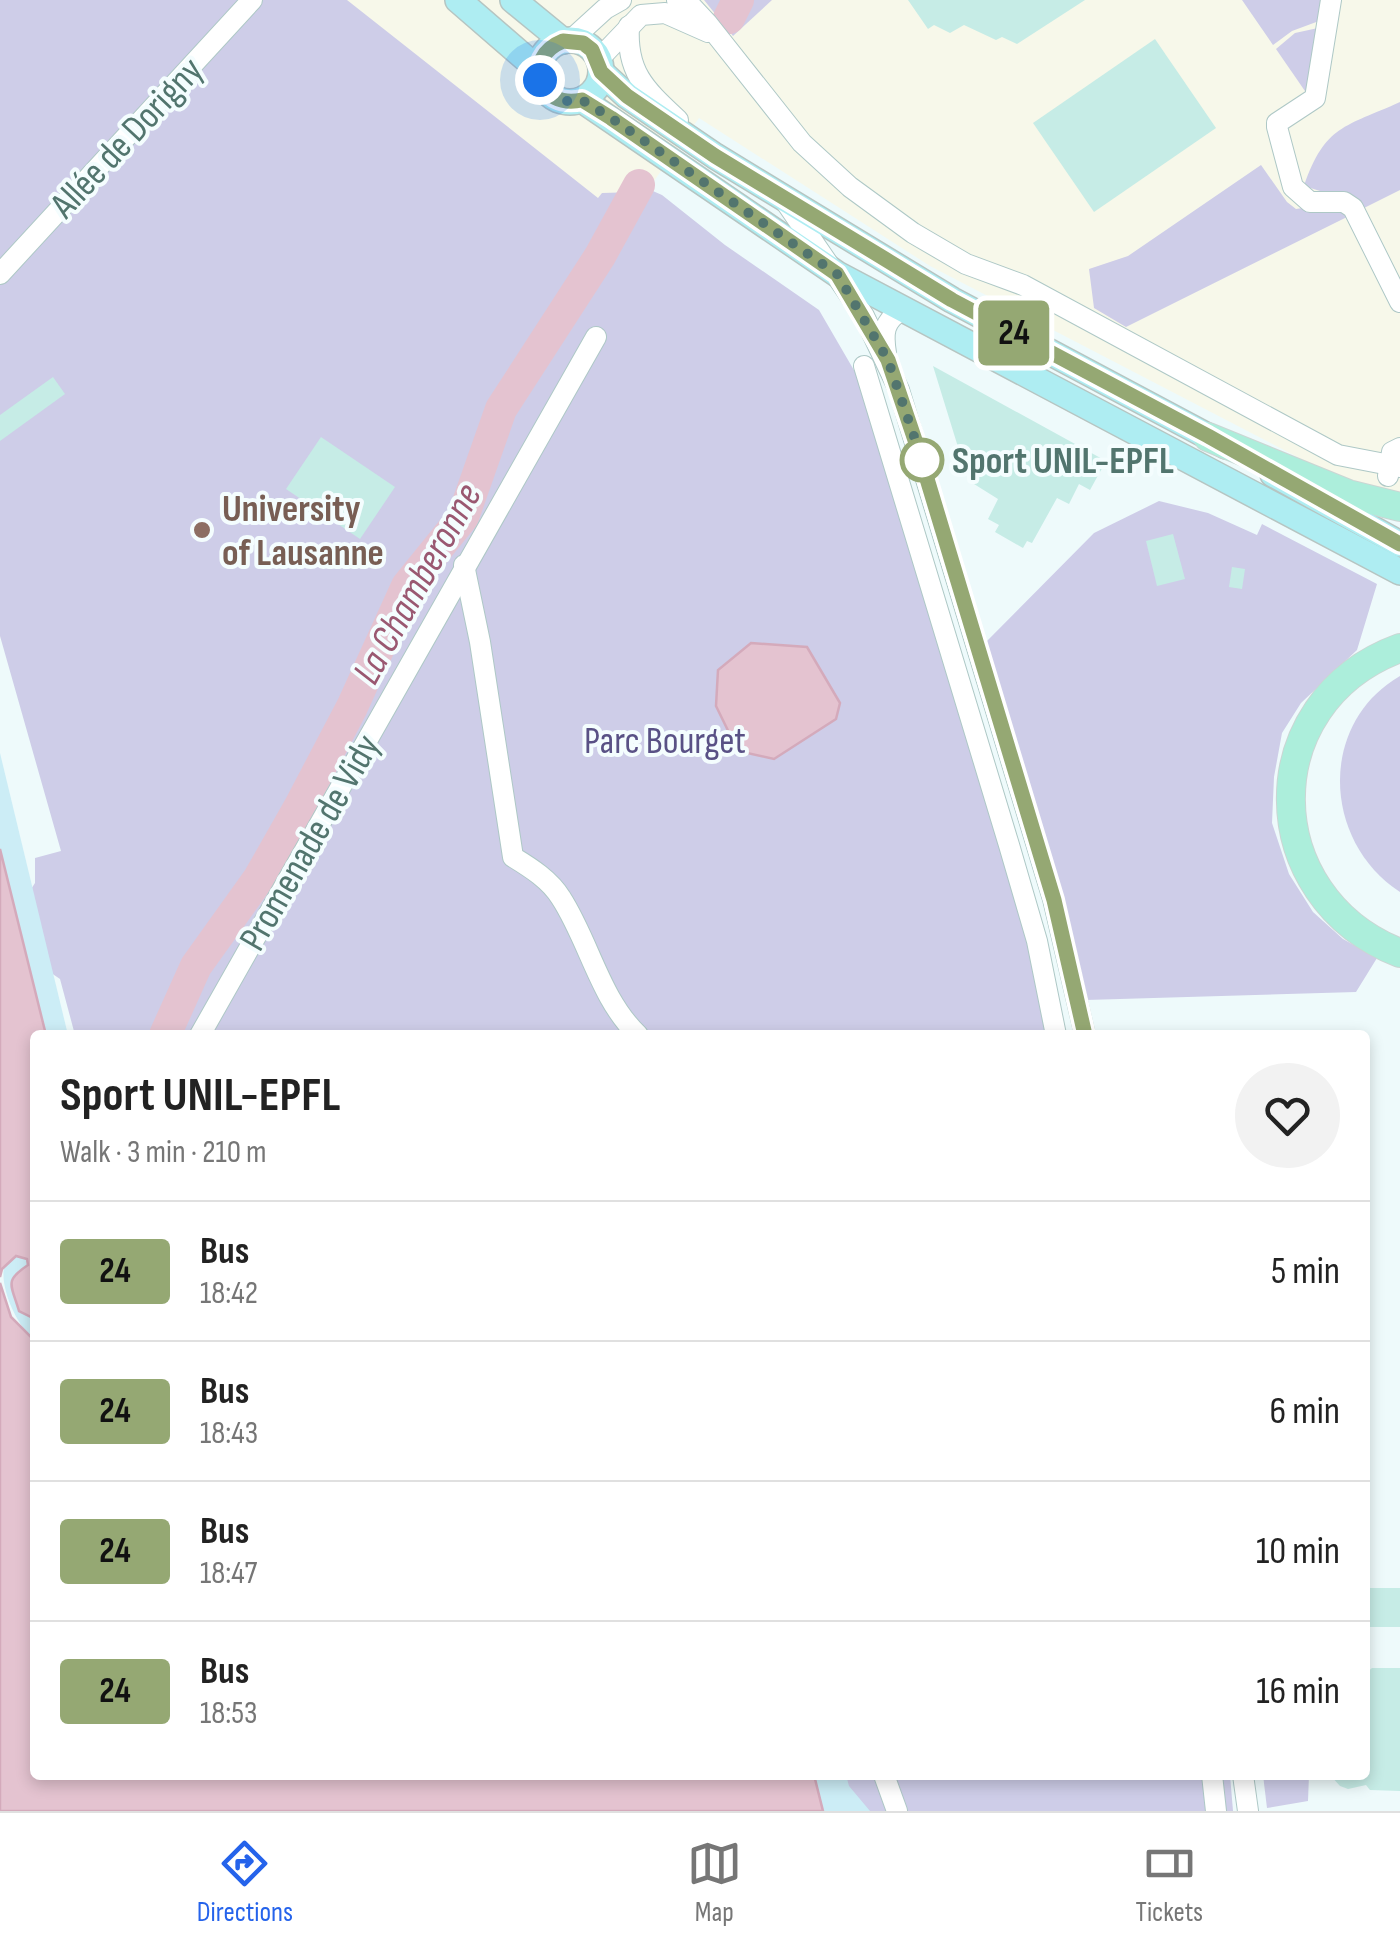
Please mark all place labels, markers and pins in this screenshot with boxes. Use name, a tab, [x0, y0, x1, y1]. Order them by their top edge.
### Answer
marker: Sport UNIL-EPFL	[901, 439, 943, 481]
place label: Sport UNIL-EPFL	[952, 439, 1174, 484]
place label: University of Lausanne	[222, 487, 384, 576]
marker: University of Lausanne	[191, 519, 213, 541]

